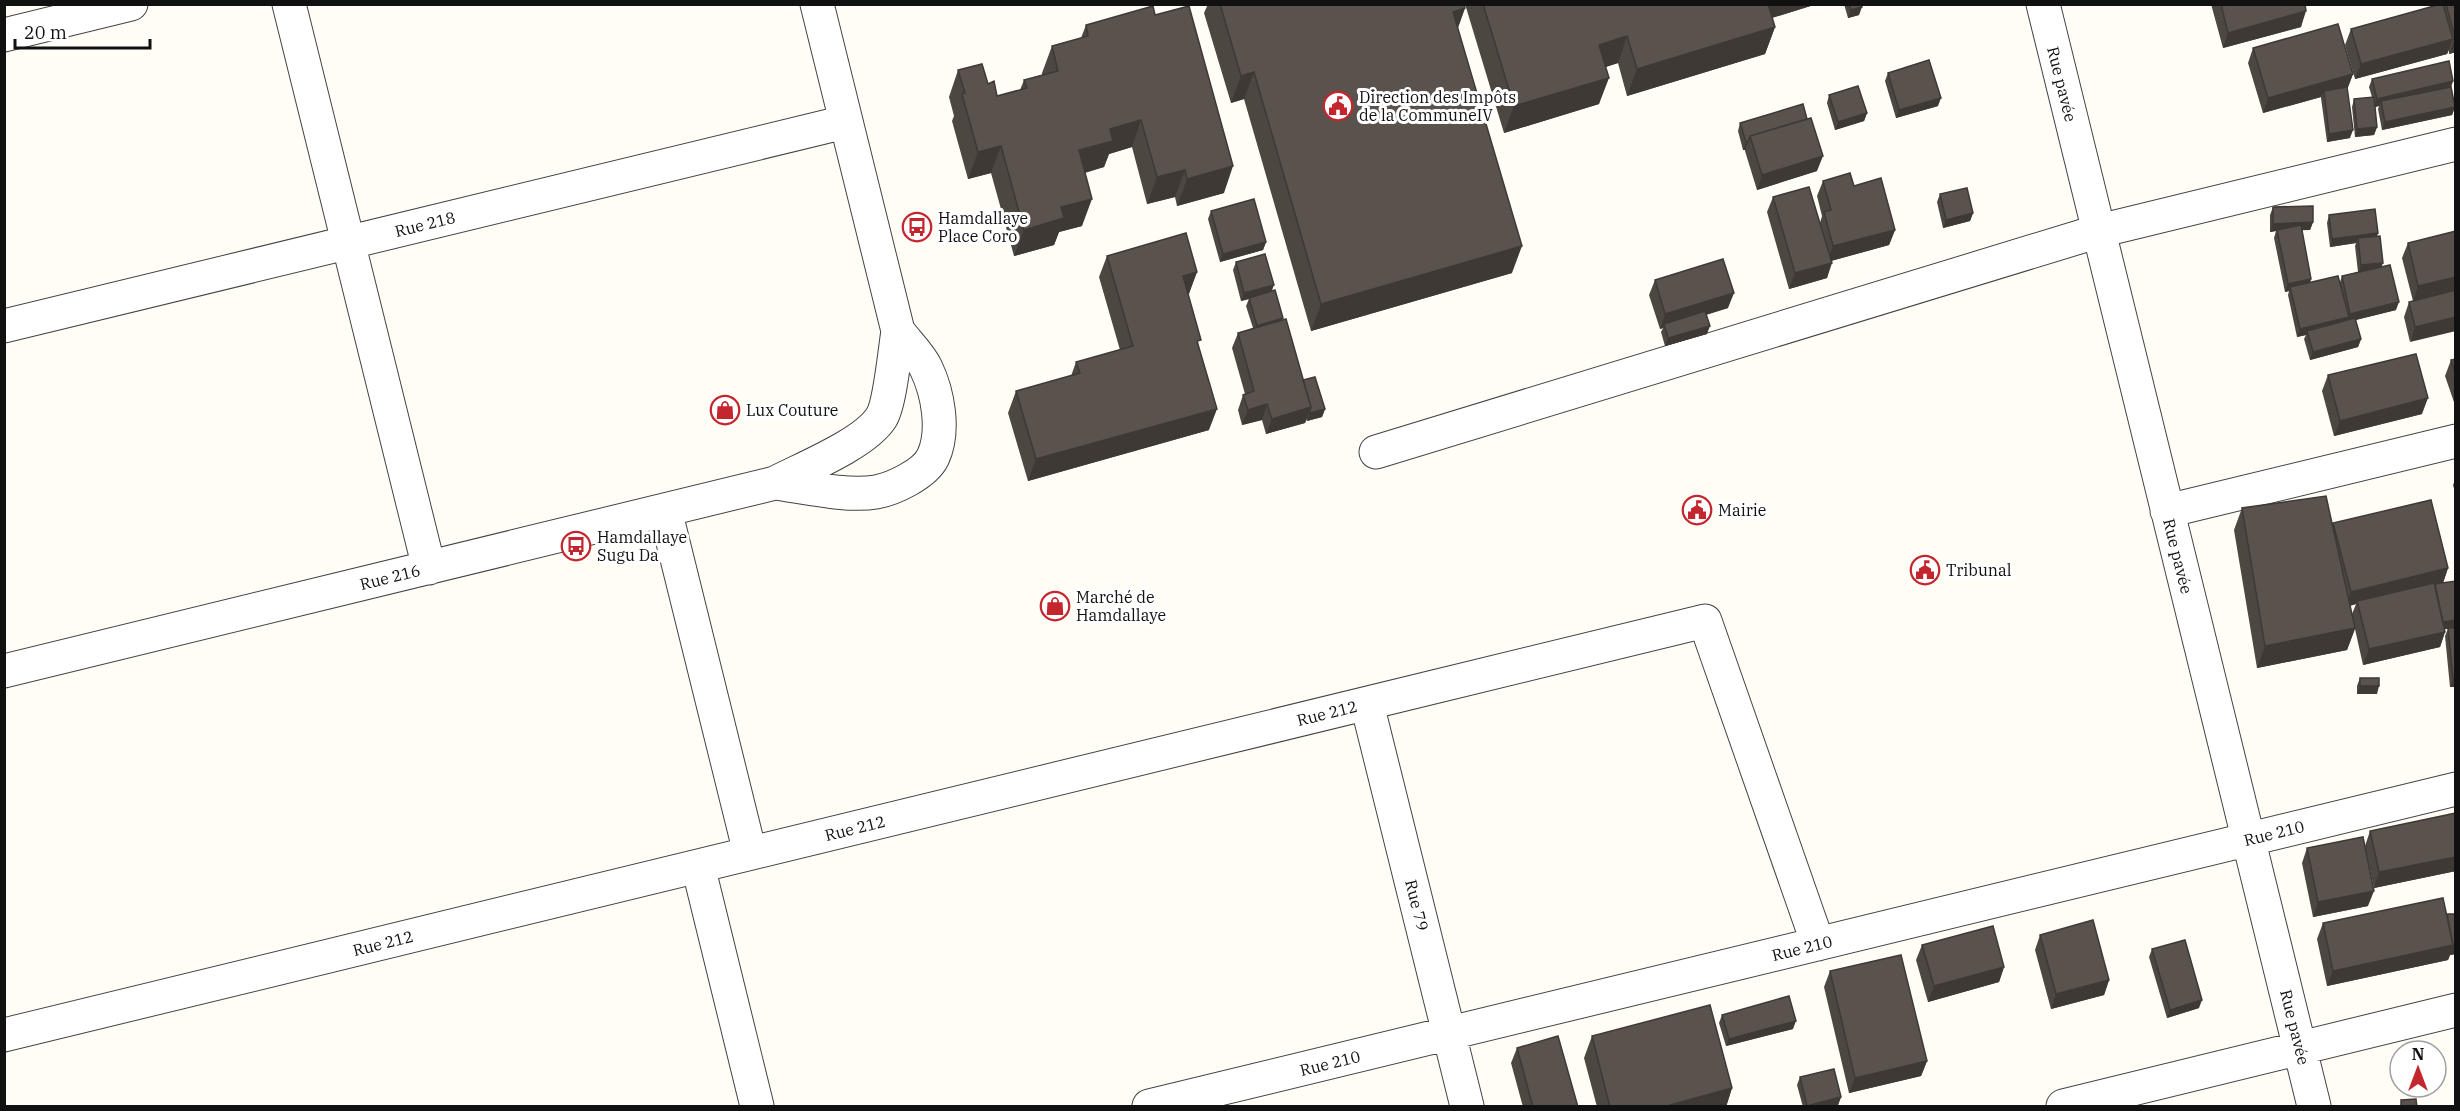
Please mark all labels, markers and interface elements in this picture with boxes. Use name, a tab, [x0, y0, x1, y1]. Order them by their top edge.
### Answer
scale bar	[15, 12, 150, 50]
text: 20 m	[24, 21, 67, 44]
street label: Rue pavée	[2043, 44, 2081, 124]
place label: Direction des Impôts de la CommuneIV	[1359, 87, 1516, 125]
public building icon: Direction des Impôts de la CommuneIV	[1322, 90, 1354, 122]
street label: Rue 218	[393, 207, 457, 241]
place label: Hamdallaye Place Coro	[938, 208, 1028, 246]
bus stop icon: Hamdallaye Place Coro	[901, 211, 933, 243]
shop icon: Lux Couture	[709, 394, 741, 426]
place label: Lux Couture	[746, 400, 838, 420]
public building icon: Mairie	[1681, 494, 1713, 526]
place label: Mairie	[1718, 500, 1766, 520]
street label: Rue pavée	[2159, 516, 2197, 596]
place label: Hamdallaye Sugu Da	[597, 527, 687, 565]
bus stop icon: Hamdallaye Sugu Da	[560, 530, 592, 562]
public building icon: Tribunal	[1909, 554, 1941, 586]
street label: Rue 216	[358, 560, 422, 594]
place label: Tribunal	[1946, 560, 2012, 580]
place label: Marché de Hamdallaye	[1076, 587, 1166, 625]
shop icon: Marché de Hamdallaye	[1039, 590, 1071, 622]
street label: Rue 212	[1295, 696, 1359, 730]
street label: Rue 212	[823, 811, 887, 845]
street label: Rue 210	[2242, 816, 2306, 850]
street label: Rue 79	[1401, 877, 1433, 933]
street label: Rue 212	[351, 926, 415, 960]
street label: Rue 210	[1770, 931, 1834, 965]
street label: Rue pavée	[2276, 987, 2314, 1067]
north arrow	[2388, 1039, 2448, 1099]
text: N	[2412, 1044, 2424, 1064]
street label: Rue 210	[1298, 1046, 1362, 1080]

